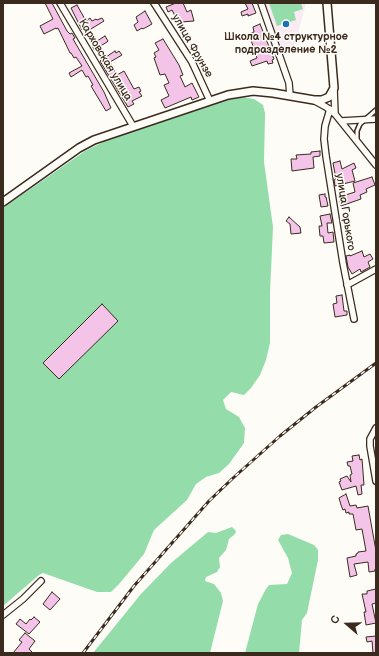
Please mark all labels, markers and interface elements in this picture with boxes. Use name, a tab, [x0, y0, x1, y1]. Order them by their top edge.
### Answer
street label: улица Фрунзе	[169, 12, 215, 80]
street label: Карховская улица	[75, 17, 135, 103]
marker: Школа №4 структурное подразделение №2	[281, 19, 291, 29]
place label: Школа №4 структурное подразделение №2	[224, 30, 348, 56]
street label: улица Горького	[332, 172, 358, 252]
north arrow	[327, 604, 367, 644]
text: С	[328, 614, 343, 626]

